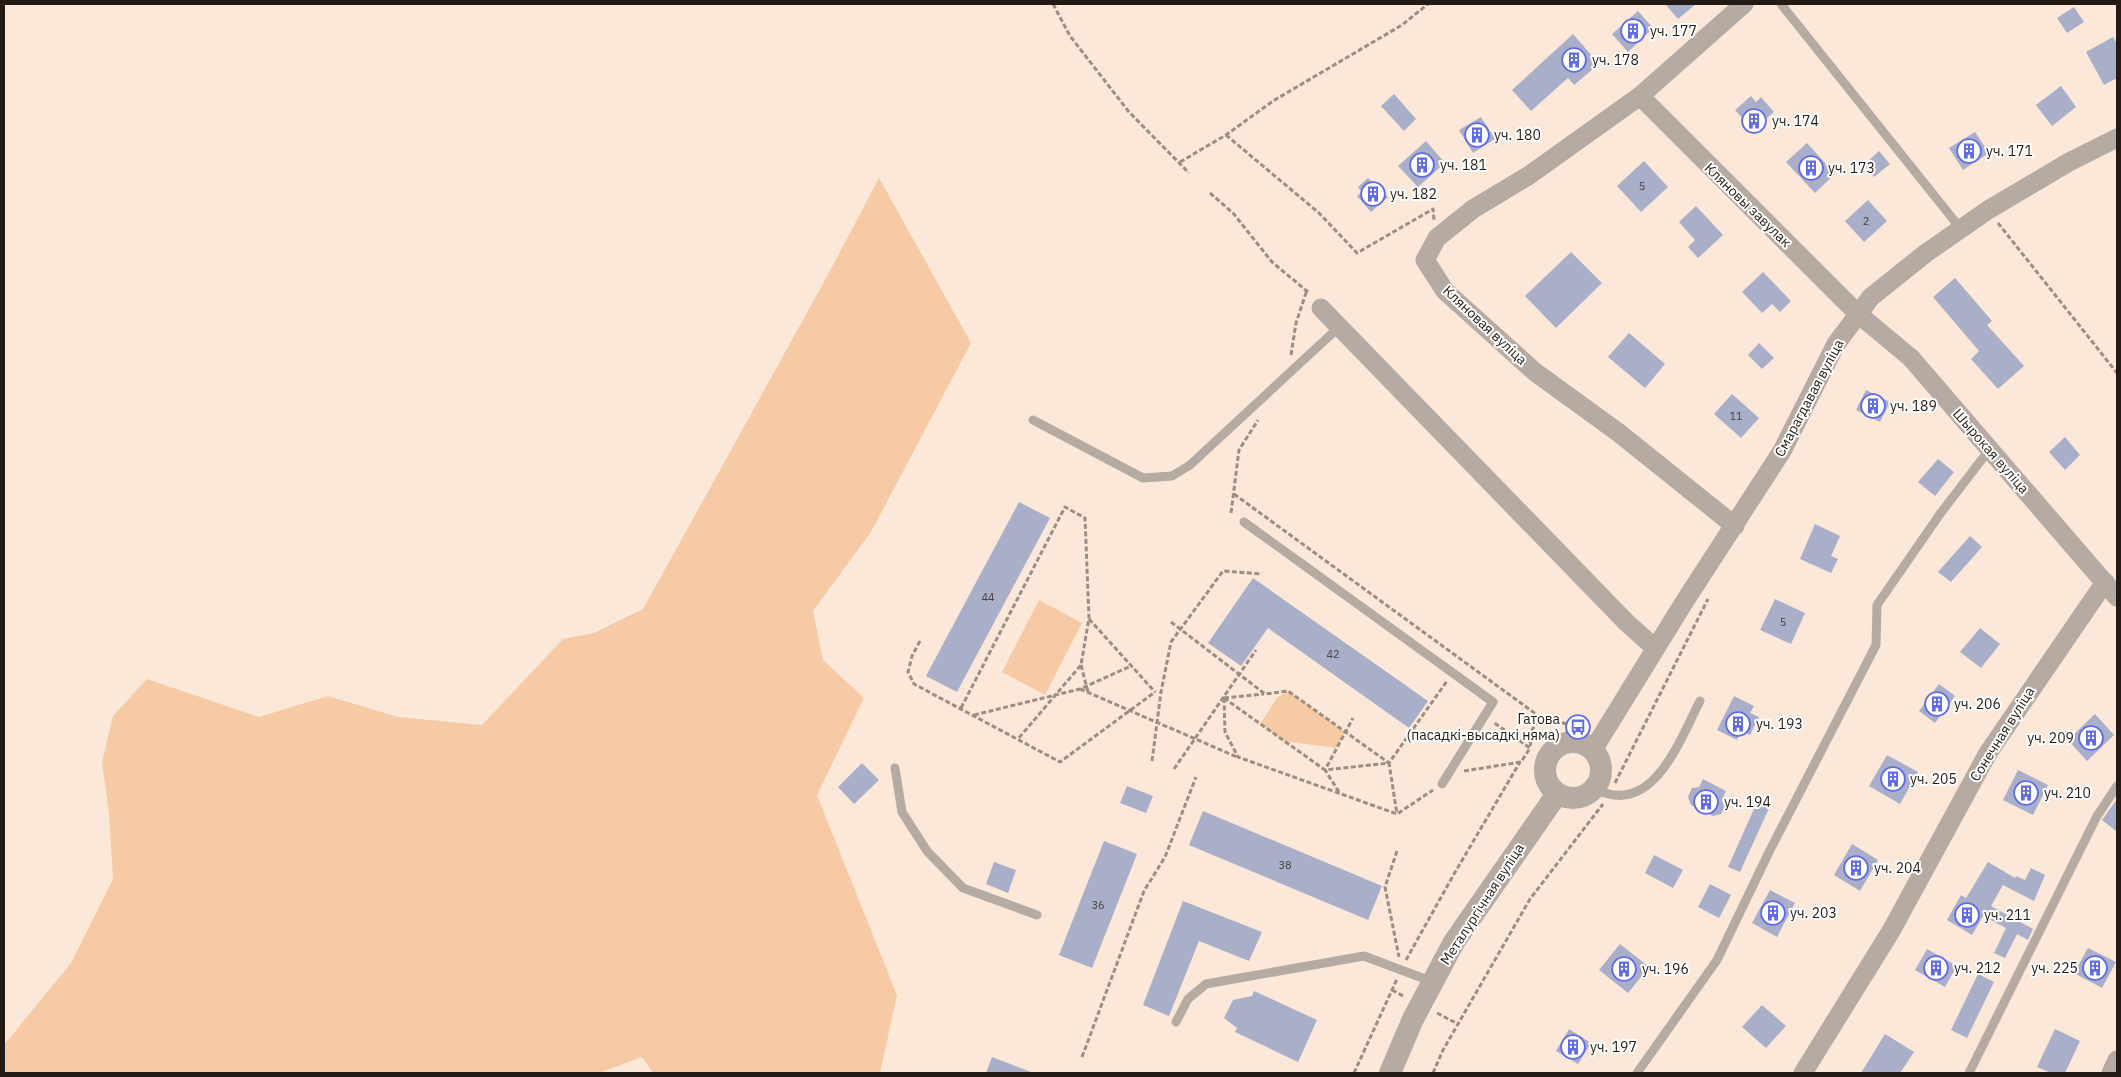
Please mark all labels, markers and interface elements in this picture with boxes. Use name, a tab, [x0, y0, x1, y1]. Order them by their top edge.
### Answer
building icon: уч. 177	[1620, 18, 1646, 44]
place label: уч. 177	[1650, 22, 1697, 40]
building icon: уч. 178	[1561, 47, 1587, 73]
place label: уч. 178	[1592, 51, 1639, 69]
building icon: уч. 174	[1741, 108, 1767, 134]
place label: уч. 174	[1772, 112, 1819, 130]
building icon: уч. 180	[1464, 122, 1490, 148]
place label: уч. 180	[1494, 126, 1541, 144]
building icon: уч. 171	[1956, 138, 1982, 164]
place label: уч. 171	[1986, 142, 2033, 160]
building icon: уч. 181	[1409, 152, 1435, 178]
building icon: уч. 173	[1798, 155, 1824, 181]
place label: уч. 181	[1440, 156, 1487, 174]
street label: Кляновы завулак	[1701, 159, 1795, 251]
place label: уч. 173	[1828, 159, 1875, 177]
house number: 5	[1639, 179, 1645, 193]
building icon: уч. 182	[1360, 181, 1386, 207]
place label: уч. 182	[1390, 185, 1437, 203]
house number: 2	[1863, 214, 1869, 228]
street label: Кляновая вуліца	[1439, 281, 1531, 369]
street label: Смарагдавая вуліца	[1770, 336, 1848, 460]
building icon: уч. 189	[1860, 393, 1886, 419]
place label: уч. 189	[1890, 397, 1937, 415]
street label: Шырокая вуліца	[1949, 405, 2033, 498]
house number: 11	[1729, 409, 1743, 423]
house number: 44	[981, 590, 995, 604]
house number: 5	[1780, 615, 1786, 629]
house number: 42	[1326, 647, 1340, 661]
street label: Сонечная вуліца	[1966, 683, 2039, 785]
building icon: уч. 206	[1924, 691, 1950, 717]
place label: уч. 206	[1954, 695, 2001, 713]
place label: Гатова (пасадкі-высадкі няма)	[1407, 710, 1561, 744]
building icon: уч. 193	[1725, 711, 1751, 737]
bus stop icon: Гатова (пасадкі-высадкі няма)	[1565, 714, 1591, 740]
place label: уч. 193	[1756, 715, 1803, 733]
building icon: уч. 209	[2078, 725, 2104, 751]
place label: уч. 209	[2027, 729, 2074, 747]
building icon: уч. 205	[1880, 766, 1906, 792]
place label: уч. 205	[1910, 770, 1957, 788]
building icon: уч. 210	[2013, 780, 2039, 806]
place label: уч. 210	[2044, 784, 2091, 802]
building icon: уч. 194	[1693, 789, 1719, 815]
place label: уч. 194	[1724, 793, 1771, 811]
street label: Металургічная вуліца	[1436, 839, 1528, 968]
building icon: уч. 204	[1843, 855, 1869, 881]
house number: 38	[1278, 858, 1292, 872]
place label: уч. 204	[1874, 859, 1921, 877]
house number: 36	[1091, 898, 1105, 912]
building icon: уч. 203	[1760, 900, 1786, 926]
building icon: уч. 211	[1954, 902, 1980, 928]
place label: уч. 203	[1790, 904, 1837, 922]
place label: уч. 211	[1984, 906, 2031, 924]
building icon: уч. 212	[1923, 955, 1949, 981]
building icon: уч. 225	[2082, 955, 2108, 981]
building icon: уч. 196	[1611, 956, 1637, 982]
place label: уч. 212	[1954, 959, 2001, 977]
place label: уч. 225	[2031, 959, 2078, 977]
place label: уч. 196	[1642, 960, 1689, 978]
building icon: уч. 197	[1560, 1034, 1586, 1060]
place label: уч. 197	[1590, 1038, 1637, 1056]

